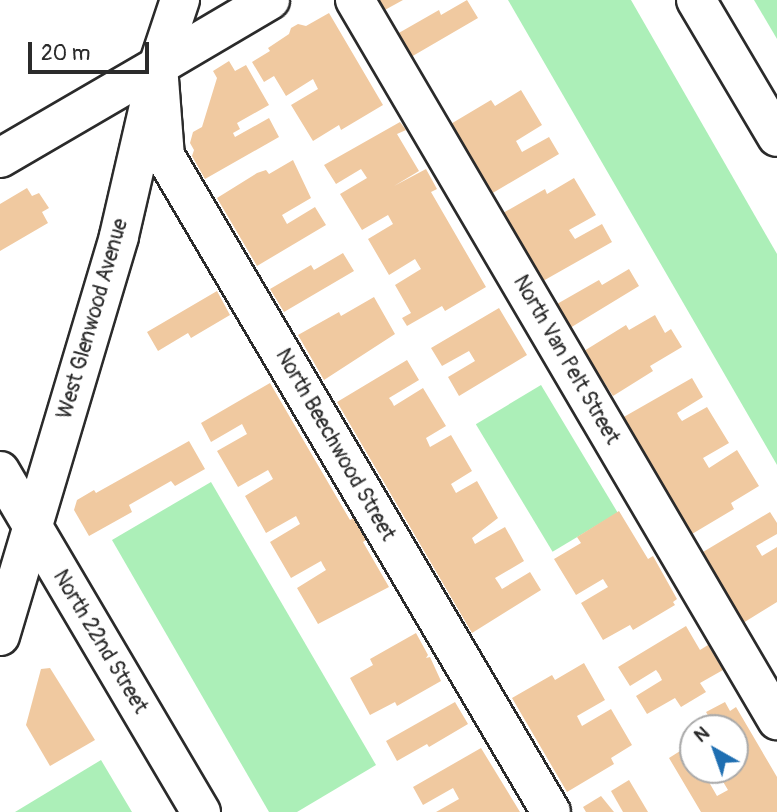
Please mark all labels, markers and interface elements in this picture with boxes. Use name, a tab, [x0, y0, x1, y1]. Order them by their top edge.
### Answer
scale bar	[32, 28, 152, 72]
text: 20 m	[41, 40, 90, 67]
street label: West Glenwood Avenue	[52, 216, 134, 422]
street label: North Van Pelt Street	[507, 271, 625, 449]
street label: North Beechwood Street	[270, 345, 400, 545]
street label: North 22nd Street	[47, 566, 153, 718]
north arrow	[679, 714, 749, 784]
text: N	[689, 721, 714, 748]

